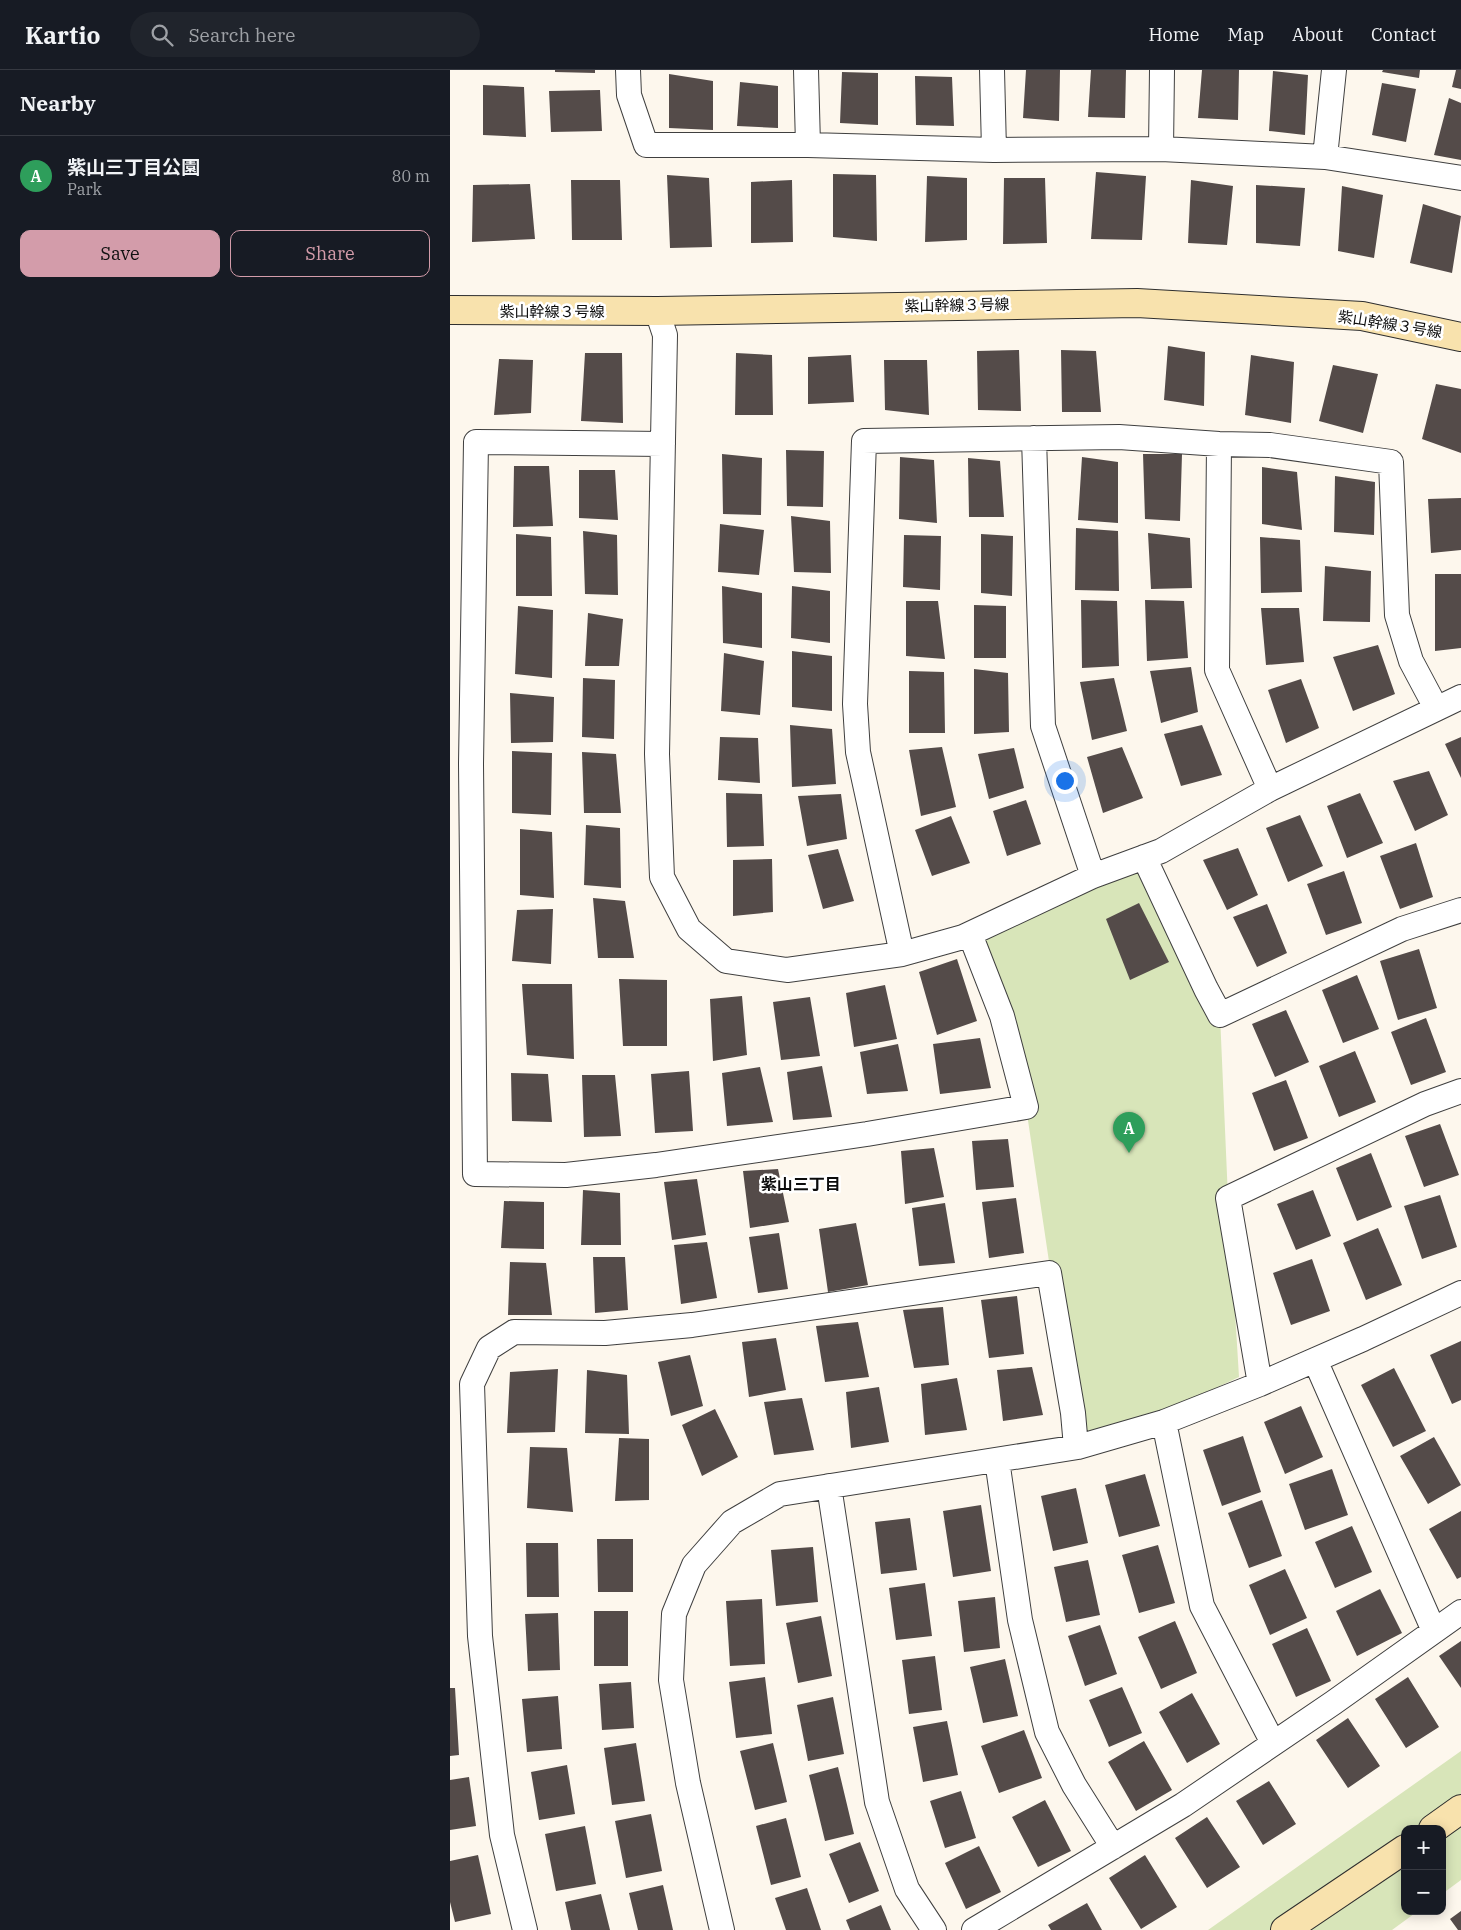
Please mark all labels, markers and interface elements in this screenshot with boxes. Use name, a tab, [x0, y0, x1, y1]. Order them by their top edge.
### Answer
search box	[130, 12, 480, 57]
text: Kartio	[25, 19, 100, 51]
icon: search	[148, 21, 176, 49]
text: Search here	[188, 23, 295, 47]
text: Home	[1148, 23, 1200, 46]
text: Map	[1228, 23, 1264, 46]
text: About	[1292, 23, 1343, 46]
text: Contact	[1371, 23, 1436, 46]
text: Nearby	[20, 89, 96, 117]
text: 紫山三丁目公園	[67, 155, 200, 179]
text: A	[30, 166, 42, 186]
text: 80 m	[392, 166, 430, 186]
text: Park	[67, 179, 102, 199]
button: Save	[20, 230, 220, 277]
button: Share	[230, 230, 430, 277]
street label: 紫山幹線３号線	[904, 295, 1010, 315]
street label: 紫山幹線３号線	[499, 302, 605, 321]
street label: 紫山幹線３号線	[1337, 306, 1443, 342]
your location	[1052, 768, 1078, 794]
pin: A	[1113, 1112, 1145, 1153]
district label: 紫山三丁目	[761, 1174, 841, 1194]
map controls	[1401, 1825, 1446, 1915]
button: +	[1401, 1825, 1446, 1870]
button: −	[1401, 1870, 1446, 1915]

